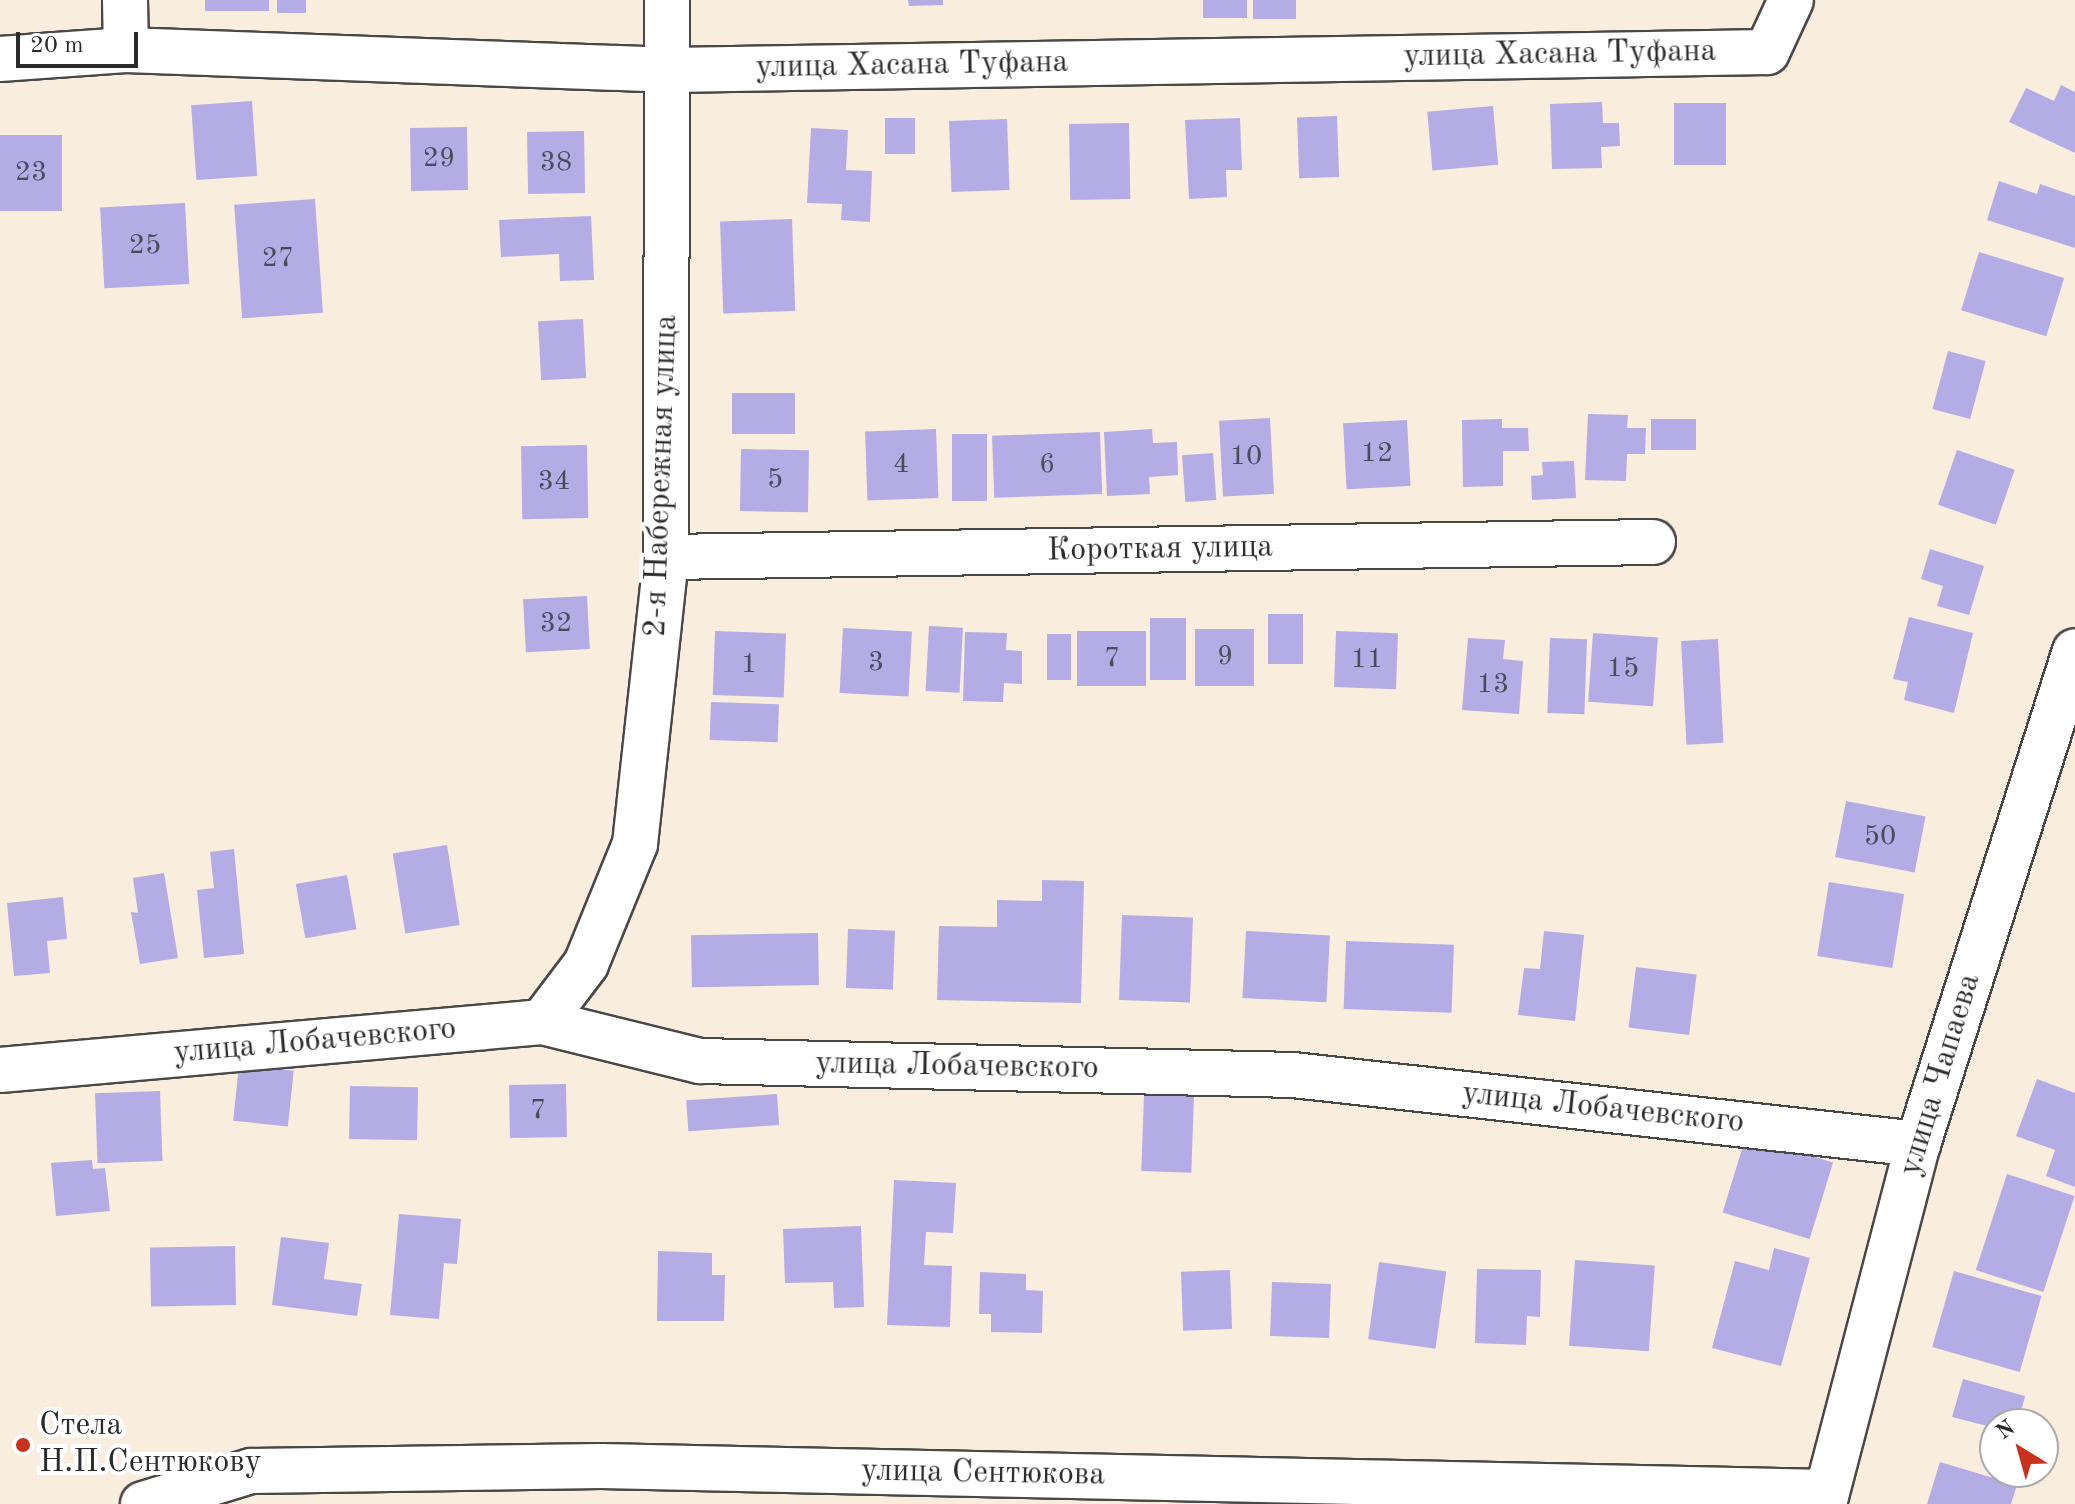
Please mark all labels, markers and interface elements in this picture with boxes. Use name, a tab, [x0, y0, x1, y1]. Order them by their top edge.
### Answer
scale bar	[20, 16, 142, 66]
street label: улица Хасана Туфана	[1403, 33, 1717, 77]
text: 20 m	[30, 34, 84, 58]
street label: улица Хасана Туфана	[755, 44, 1069, 88]
house number: 29	[423, 142, 455, 176]
house number: 38	[540, 146, 572, 180]
house number: 23	[15, 156, 47, 190]
house number: 25	[129, 229, 161, 263]
house number: 27	[262, 242, 294, 276]
street label: 2-я Набережная улица	[637, 314, 687, 638]
house number: 12	[1361, 437, 1393, 471]
house number: 10	[1230, 440, 1262, 474]
house number: 4	[893, 448, 909, 482]
house number: 6	[1039, 448, 1055, 482]
house number: 5	[767, 463, 783, 497]
house number: 34	[538, 465, 570, 499]
street label: Короткая улица	[1047, 529, 1273, 571]
house number: 32	[540, 607, 572, 641]
house number: 9	[1217, 640, 1233, 674]
house number: 7	[1104, 642, 1120, 676]
house number: 11	[1351, 643, 1383, 677]
house number: 3	[868, 646, 884, 680]
house number: 1	[741, 648, 757, 682]
house number: 15	[1607, 652, 1639, 686]
house number: 13	[1477, 668, 1509, 702]
house number: 50	[1864, 820, 1896, 854]
street label: улица Чапаева	[1892, 969, 1990, 1181]
street label: улица Лобачевского	[172, 1011, 458, 1073]
street label: улица Лобачевского	[815, 1045, 1099, 1089]
street label: улица Лобачевского	[1460, 1075, 1746, 1143]
house number: 7	[530, 1094, 546, 1128]
place label: Стела Н.П.Сентюкову	[39, 1408, 262, 1483]
north arrow	[1979, 1408, 2059, 1488]
text: N	[1992, 1417, 2019, 1444]
marker: Стела Н.П.Сентюкову	[14, 1436, 32, 1454]
street label: улица Сентюкова	[861, 1453, 1105, 1495]

